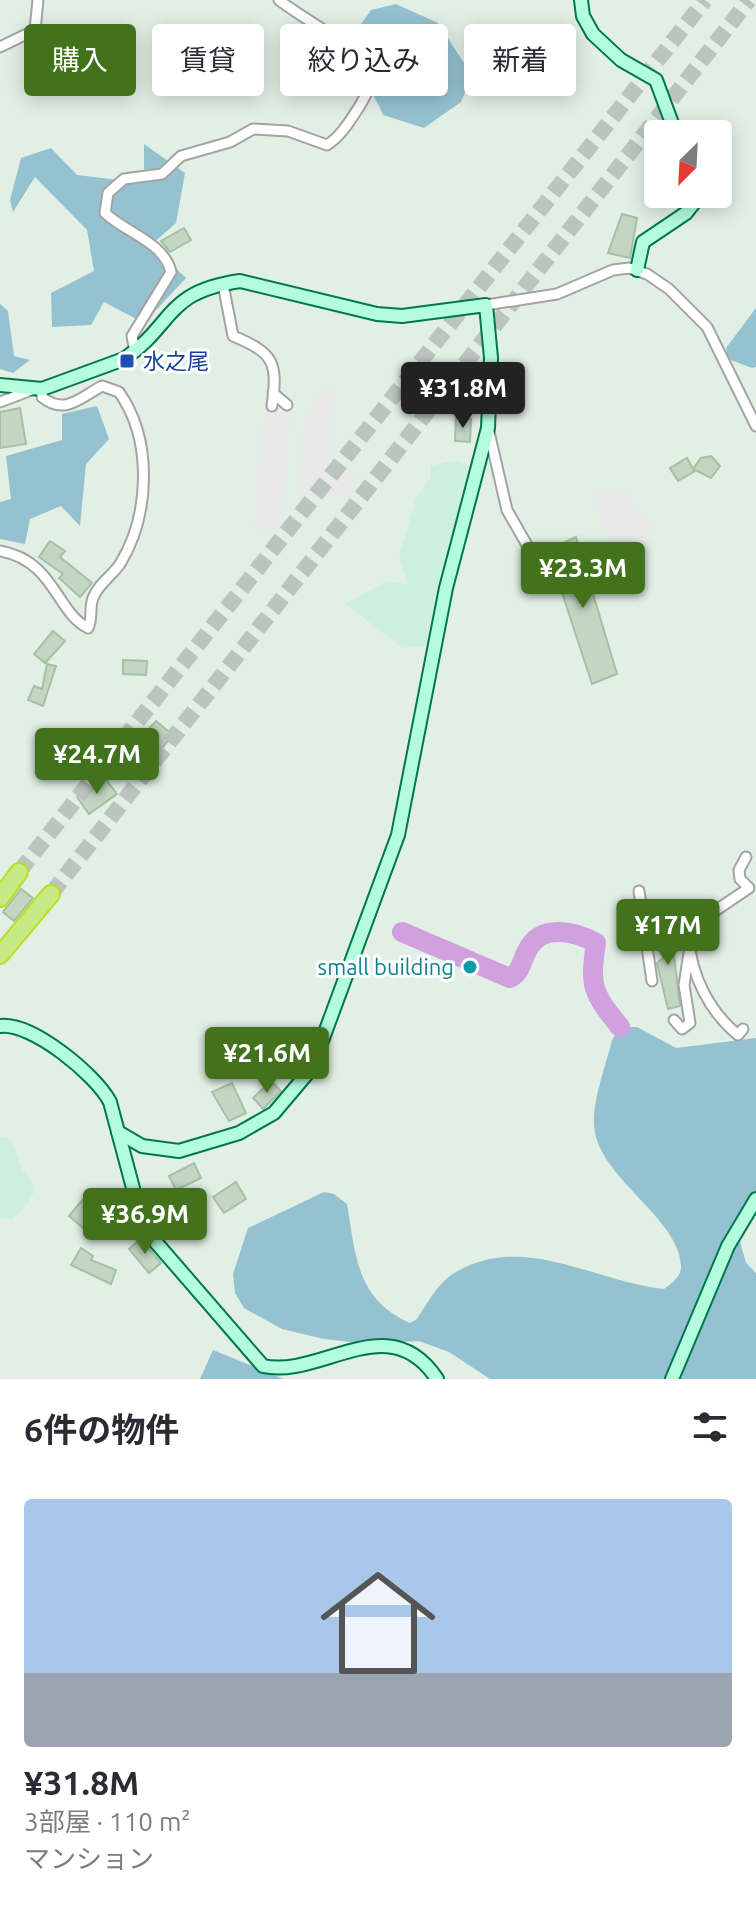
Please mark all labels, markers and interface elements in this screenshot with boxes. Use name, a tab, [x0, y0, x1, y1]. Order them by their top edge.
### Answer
chip: 購入	[24, 24, 136, 96]
chip: 賃貸	[152, 24, 264, 96]
chip: 絞り込み	[280, 24, 448, 96]
chip: 新着	[464, 24, 576, 96]
north arrow	[644, 120, 732, 208]
map controls	[644, 120, 732, 208]
place label: 水之尾	[143, 348, 209, 373]
marker: 水之尾	[118, 352, 136, 370]
pin: ¥31.8M	[398, 362, 528, 430]
text: ¥31.8M	[419, 373, 507, 402]
pin: ¥23.3M	[518, 542, 648, 610]
text: ¥23.3M	[539, 553, 627, 582]
pin: ¥24.7M	[32, 728, 162, 796]
text: ¥24.7M	[53, 739, 141, 768]
pin: ¥17M	[621, 899, 715, 967]
text: ¥17M	[634, 910, 702, 939]
place label: small building	[318, 954, 454, 979]
marker: small building	[461, 958, 479, 976]
pin: ¥21.6M	[202, 1027, 332, 1095]
text: ¥21.6M	[223, 1038, 311, 1067]
pin: ¥36.9M	[80, 1188, 210, 1256]
text: ¥36.9M	[101, 1199, 189, 1228]
icon: filters	[688, 1405, 732, 1449]
text: 6件の物件	[24, 1410, 179, 1448]
icon: home	[306, 1551, 450, 1695]
text: ¥31.8M	[24, 1763, 139, 1801]
text: 3部屋 · 110 m²	[24, 1807, 191, 1836]
text: マンション	[24, 1844, 154, 1873]

